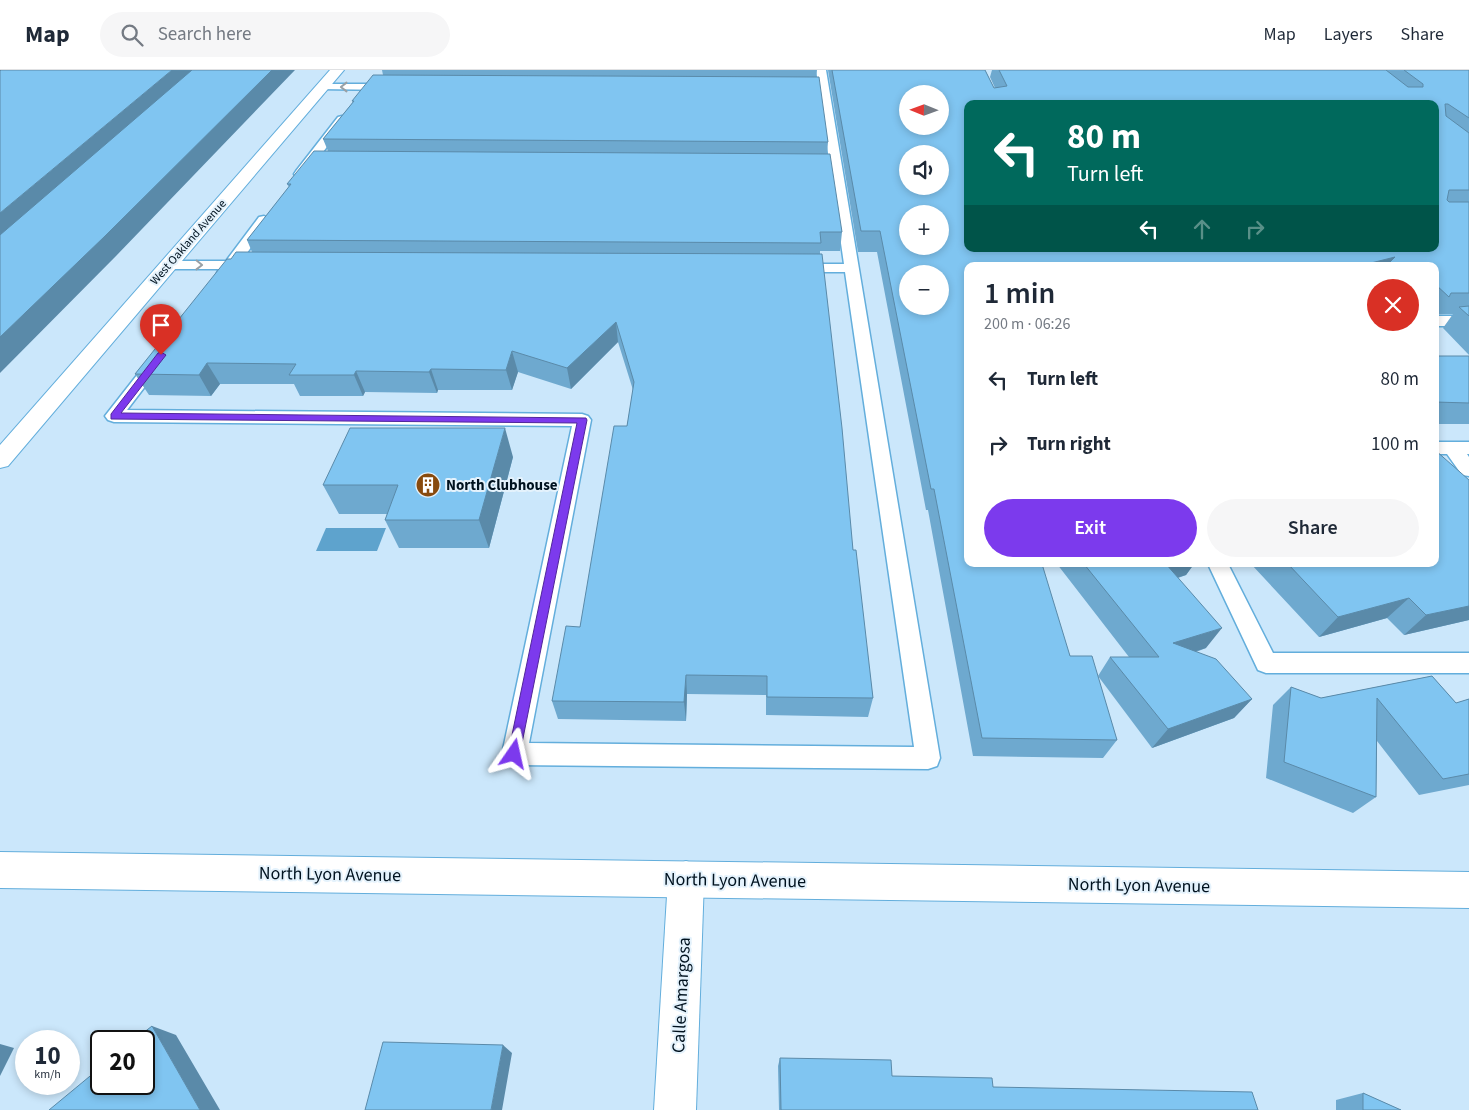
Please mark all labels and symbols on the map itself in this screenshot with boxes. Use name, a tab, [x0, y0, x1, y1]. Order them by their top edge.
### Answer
one-way arrow	[340, 82, 348, 92]
north arrow	[899, 85, 949, 135]
street label: West Oakland Avenue	[146, 196, 230, 289]
one-way arrow	[196, 260, 204, 270]
pin	[140, 304, 182, 355]
building icon: North Clubhouse	[415, 472, 441, 498]
place label: North Clubhouse	[446, 475, 558, 496]
position arrow	[487, 727, 539, 779]
street label: North Lyon Avenue	[259, 861, 401, 888]
street label: North Lyon Avenue	[664, 867, 806, 894]
street label: North Lyon Avenue	[1068, 872, 1210, 899]
street label: Calle Amargosa	[666, 936, 697, 1054]
speed limit sign: 20	[90, 1030, 155, 1095]

